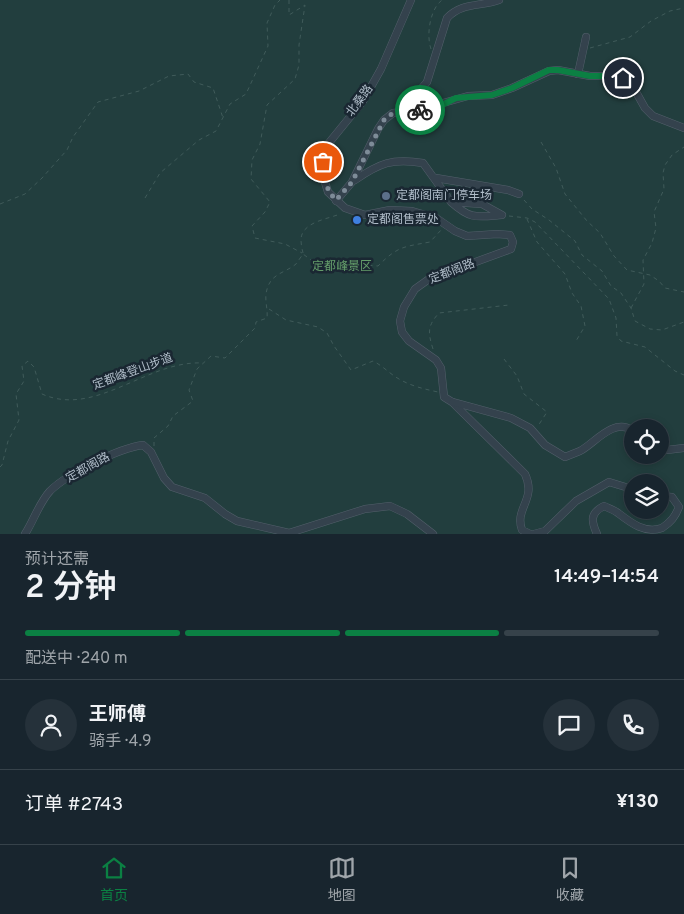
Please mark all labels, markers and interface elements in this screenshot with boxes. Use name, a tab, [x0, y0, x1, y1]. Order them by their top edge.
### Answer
pin	[602, 57, 644, 99]
icon: home	[609, 64, 637, 92]
street label: 北桑路	[343, 82, 377, 120]
courier	[395, 85, 445, 135]
icon: bike	[406, 96, 434, 124]
pin	[302, 141, 344, 183]
icon: bag	[309, 148, 337, 176]
place label: 定都阁南门停车场	[396, 188, 492, 204]
marker: 定都阁南门停车场	[380, 190, 392, 202]
place label: 定都阁售票处	[367, 212, 439, 228]
marker: 定都阁售票处	[351, 214, 363, 226]
street label: 定都阁路	[427, 256, 477, 288]
park label: 定都峰景区	[312, 259, 372, 275]
street label: 定都峰登山步道	[91, 350, 175, 394]
map controls	[624, 419, 669, 519]
button: locate	[624, 419, 669, 464]
street label: 定都阁路	[63, 449, 113, 487]
button: layers	[624, 474, 669, 519]
text: 预计还需	[25, 550, 89, 570]
text: 14:49–14:54	[554, 565, 659, 589]
text: 2 分钟	[25, 569, 116, 609]
text: 配送中 · 240 m	[25, 649, 128, 669]
button: person	[25, 699, 77, 751]
button: chat	[543, 699, 595, 751]
button: phone	[607, 699, 659, 751]
text: 王师傅	[89, 703, 146, 727]
text: 骑手 · 4.9	[89, 732, 152, 752]
text: ¥130	[616, 790, 659, 814]
text: 订单 #2743	[25, 793, 123, 817]
tab: 首页	[100, 854, 128, 905]
tab: 地图	[328, 854, 356, 905]
tab: 收藏	[556, 854, 584, 905]

